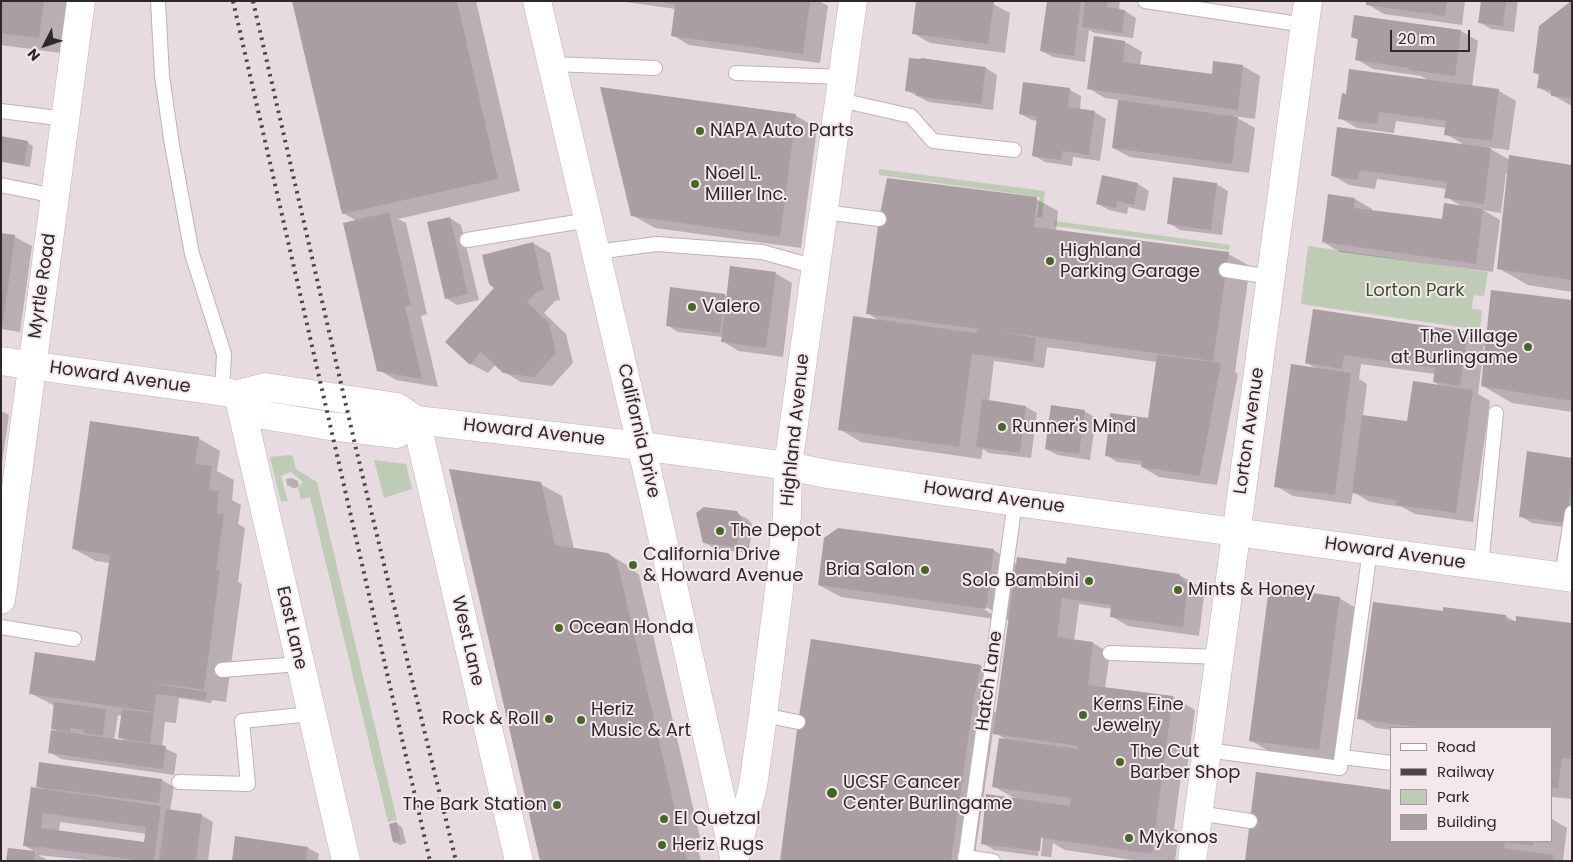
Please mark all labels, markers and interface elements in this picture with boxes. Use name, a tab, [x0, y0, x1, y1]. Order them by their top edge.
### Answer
north arrow	[20, 20, 70, 70]
scale bar	[1393, 20, 1473, 52]
text: 20 m	[1398, 28, 1436, 49]
text: N	[23, 44, 45, 65]
place label: NAPA Auto Parts	[710, 120, 854, 142]
marker: NAPA Auto Parts	[694, 125, 706, 137]
place label: Noel L. Miller Inc.	[705, 163, 787, 205]
marker: Noel L. Miller Inc.	[689, 178, 701, 190]
street label: Myrtle Road	[25, 232, 61, 340]
place label: Highland Parking Garage	[1060, 240, 1200, 282]
marker: Highland Parking Garage	[1044, 255, 1056, 267]
park label: Lorton Park	[1366, 280, 1464, 302]
place label: Valero	[702, 296, 760, 318]
marker: Valero	[686, 301, 698, 313]
place label: The Village at Burlingame	[1391, 326, 1518, 368]
marker: The Village at Burlingame	[1522, 341, 1534, 353]
street label: Highland Avenue	[777, 353, 815, 507]
street label: Howard Avenue	[48, 357, 192, 399]
street label: California Drive	[612, 362, 664, 500]
street label: Lorton Avenue	[1230, 366, 1270, 496]
street label: Howard Avenue	[462, 415, 606, 451]
place label: Runner's Mind	[1012, 416, 1136, 438]
marker: Runner's Mind	[996, 421, 1008, 433]
street label: Howard Avenue	[922, 477, 1066, 519]
place label: The Depot	[730, 520, 821, 542]
marker: The Depot	[714, 525, 726, 537]
street label: Howard Avenue	[1323, 533, 1467, 575]
place label: California Drive & Howard Avenue	[643, 544, 803, 586]
marker: California Drive & Howard Avenue	[627, 559, 639, 571]
place label: Bria Salon	[826, 559, 915, 581]
marker: Bria Salon	[919, 564, 931, 576]
place label: Solo Bambini	[962, 570, 1079, 592]
marker: Solo Bambini	[1083, 575, 1095, 587]
place label: Mints & Honey	[1188, 579, 1315, 601]
street label: East Lane	[271, 584, 311, 672]
marker: Mints & Honey	[1172, 584, 1184, 596]
street label: West Lane	[446, 594, 488, 688]
place label: Ocean Honda	[569, 617, 694, 639]
marker: Ocean Honda	[553, 622, 565, 634]
street label: Hatch Lane	[972, 629, 1008, 733]
place label: Kerns Fine Jewelry	[1093, 694, 1184, 736]
place label: Heriz Music & Art	[591, 699, 691, 742]
place label: Rock & Roll	[442, 708, 539, 730]
marker: Kerns Fine Jewelry	[1077, 709, 1089, 721]
marker: Rock & Roll	[543, 713, 555, 725]
marker: Heriz Music & Art	[575, 714, 587, 726]
legend	[1390, 727, 1553, 842]
text: Road	[1437, 736, 1476, 757]
place label: The Cut Barber Shop	[1130, 741, 1241, 784]
marker: The Cut Barber Shop	[1114, 756, 1126, 768]
text: Railway	[1437, 761, 1495, 782]
place label: UCSF Cancer Center Burlingame	[843, 772, 1012, 814]
marker: UCSF Cancer Center Burlingame	[825, 786, 839, 800]
text: Park	[1437, 786, 1469, 807]
place label: The Bark Station	[402, 794, 547, 816]
marker: The Bark Station	[551, 799, 563, 811]
place label: El Quetzal	[674, 808, 761, 830]
text: Building	[1437, 811, 1497, 832]
marker: El Quetzal	[658, 813, 670, 825]
place label: Mykonos	[1139, 827, 1218, 849]
marker: Mykonos	[1123, 832, 1135, 844]
place label: Heriz Rugs	[672, 834, 764, 856]
marker: Heriz Rugs	[656, 839, 668, 851]

